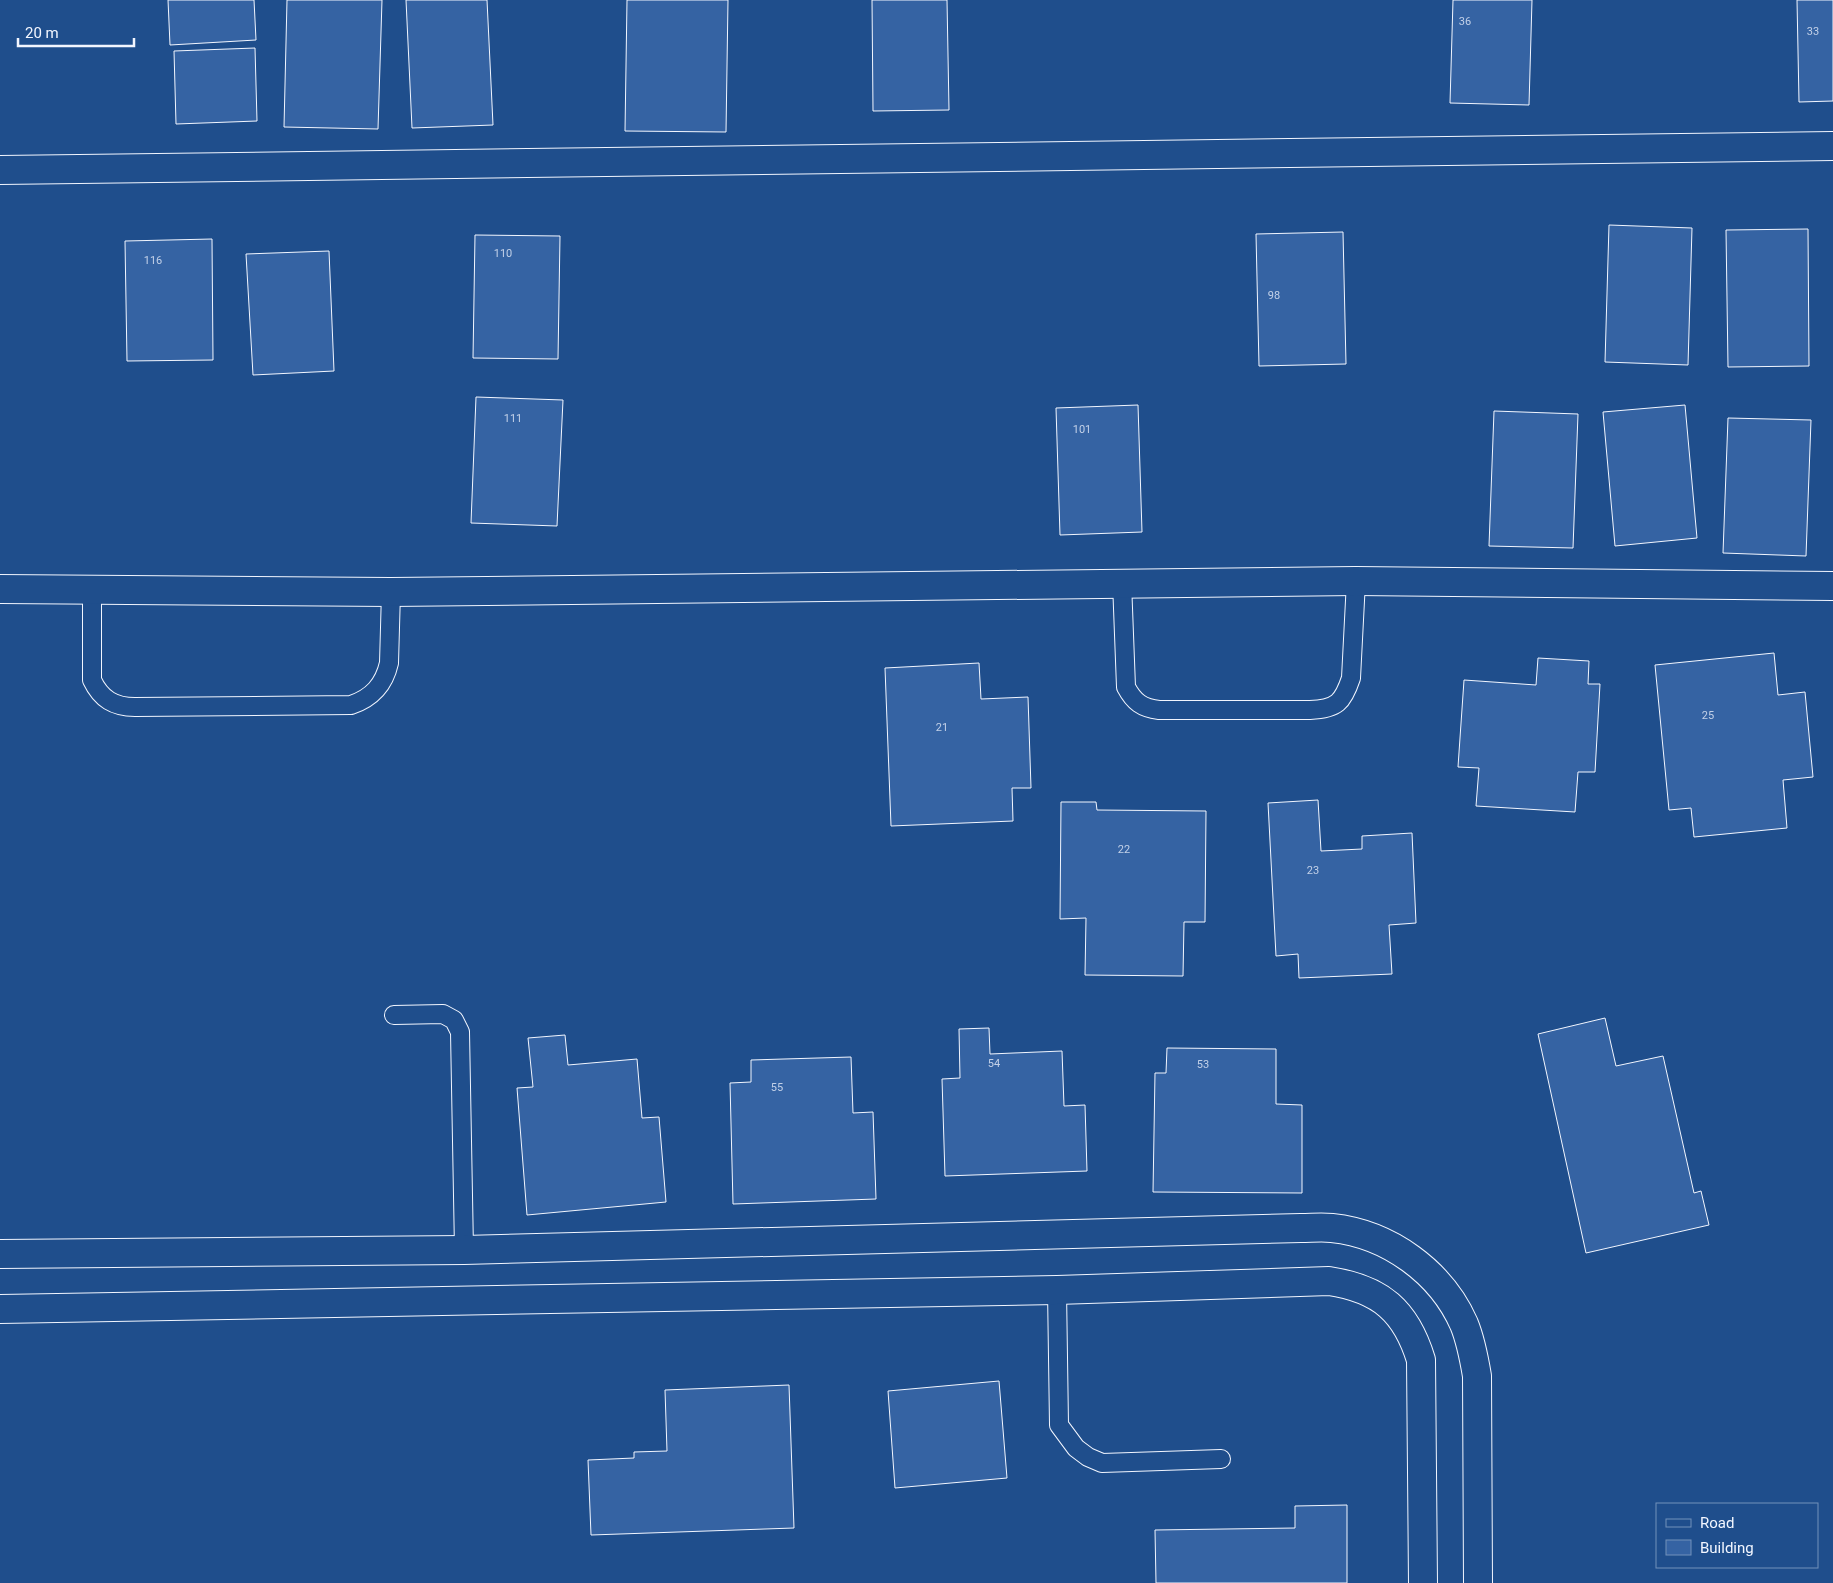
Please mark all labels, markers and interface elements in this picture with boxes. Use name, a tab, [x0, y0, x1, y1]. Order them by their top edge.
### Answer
scale bar	[18, 15, 134, 47]
house number: 36	[1459, 15, 1471, 28]
text: 20 m	[25, 24, 59, 42]
house number: 33	[1807, 25, 1819, 38]
house number: 110	[494, 247, 512, 260]
house number: 116	[144, 254, 162, 267]
house number: 98	[1268, 289, 1280, 302]
house number: 111	[504, 412, 522, 425]
house number: 101	[1073, 423, 1091, 436]
house number: 25	[1702, 709, 1714, 722]
house number: 21	[936, 721, 948, 734]
house number: 22	[1118, 843, 1130, 856]
house number: 23	[1307, 864, 1319, 877]
house number: 54	[988, 1057, 1000, 1070]
house number: 53	[1197, 1058, 1209, 1071]
house number: 55	[771, 1081, 783, 1094]
legend	[1656, 1503, 1818, 1568]
text: Road	[1700, 1514, 1734, 1532]
text: Building	[1700, 1539, 1754, 1557]

